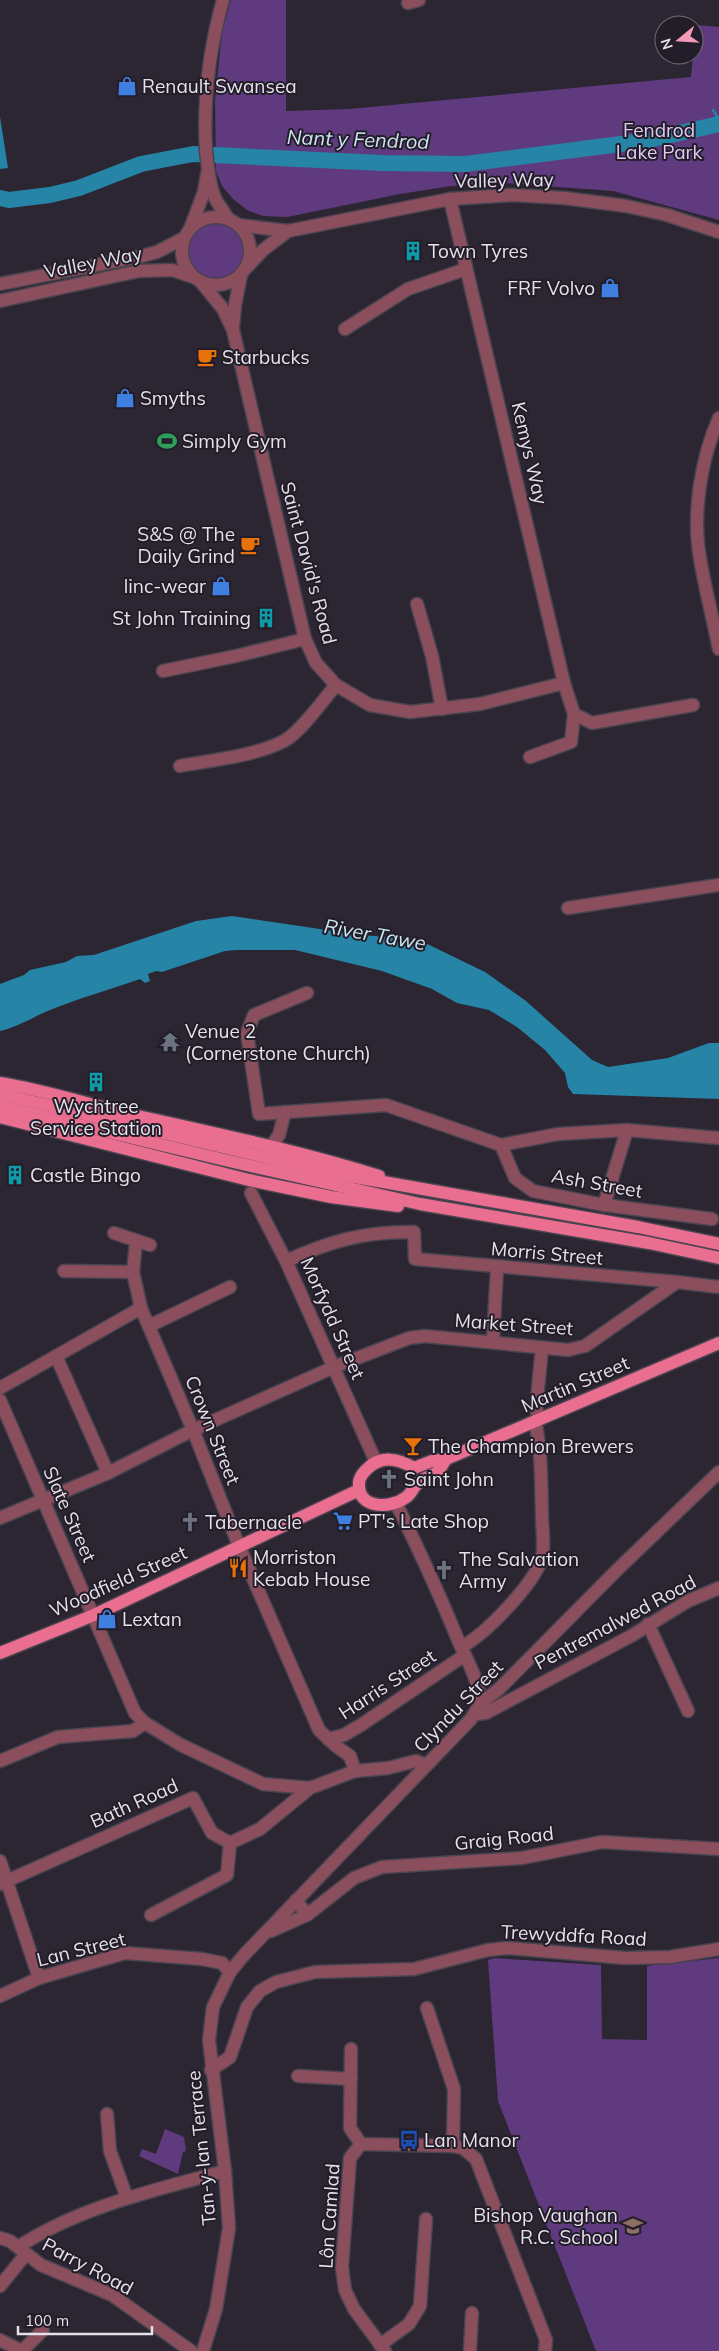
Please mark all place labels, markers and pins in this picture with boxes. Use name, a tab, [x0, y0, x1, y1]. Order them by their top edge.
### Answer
place label: Renault Swansea	[142, 74, 297, 98]
shop icon: Renault Swansea	[116, 75, 138, 97]
place label: Town Tyres	[428, 239, 528, 263]
building icon: Town Tyres	[402, 240, 424, 262]
place label: FRF Volvo	[507, 276, 595, 300]
shop icon: FRF Volvo	[599, 277, 621, 299]
place label: Starbucks	[222, 345, 310, 369]
cafe icon: Starbucks	[196, 346, 218, 368]
place label: Smyths	[140, 386, 206, 410]
shop icon: Smyths	[114, 387, 136, 409]
place label: Simply Gym	[182, 429, 287, 453]
sports icon: Simply Gym	[156, 430, 178, 452]
place label: S&S @ The Daily Grind	[137, 522, 235, 568]
cafe icon: S&S @ The Daily Grind	[239, 534, 261, 556]
place label: linc-wear	[124, 574, 206, 598]
shop icon: linc-wear	[210, 575, 232, 597]
place label: St John Training	[112, 606, 251, 630]
building icon: St John Training	[255, 607, 277, 629]
place label: Venue 2 (Cornerstone Church)	[185, 1019, 371, 1065]
temple icon: Venue 2 (Cornerstone Church)	[159, 1031, 181, 1053]
building icon: Wychtree Service Station	[85, 1071, 107, 1093]
place label: Wychtree Service Station	[30, 1094, 162, 1140]
place label: Castle Bingo	[30, 1163, 141, 1187]
building icon: Castle Bingo	[4, 1164, 26, 1186]
place label: The Champion Brewers	[428, 1434, 634, 1458]
bar icon: The Champion Brewers	[402, 1435, 424, 1457]
place label: Saint John	[404, 1467, 494, 1491]
church icon: Saint John	[378, 1468, 400, 1490]
place label: PT's Late Shop	[358, 1509, 489, 1533]
place label: Tabernacle	[205, 1510, 302, 1534]
supermarket icon: PT's Late Shop	[332, 1510, 354, 1532]
church icon: Tabernacle	[179, 1511, 201, 1533]
place label: Morriston Kebab House	[253, 1545, 370, 1591]
place label: The Salvation Army	[459, 1547, 579, 1593]
restaurant icon: Morriston Kebab House	[227, 1557, 249, 1579]
church icon: The Salvation Army	[433, 1559, 455, 1581]
place label: Lextan	[122, 1607, 182, 1631]
shop icon: Lextan	[96, 1608, 118, 1630]
place label: Lan Manor	[424, 2128, 519, 2152]
bus stop icon: Lan Manor	[398, 2129, 420, 2151]
place label: Bishop Vaughan R.C. School	[473, 2203, 618, 2249]
school or university icon: Bishop Vaughan R.C. School	[622, 2215, 644, 2237]

